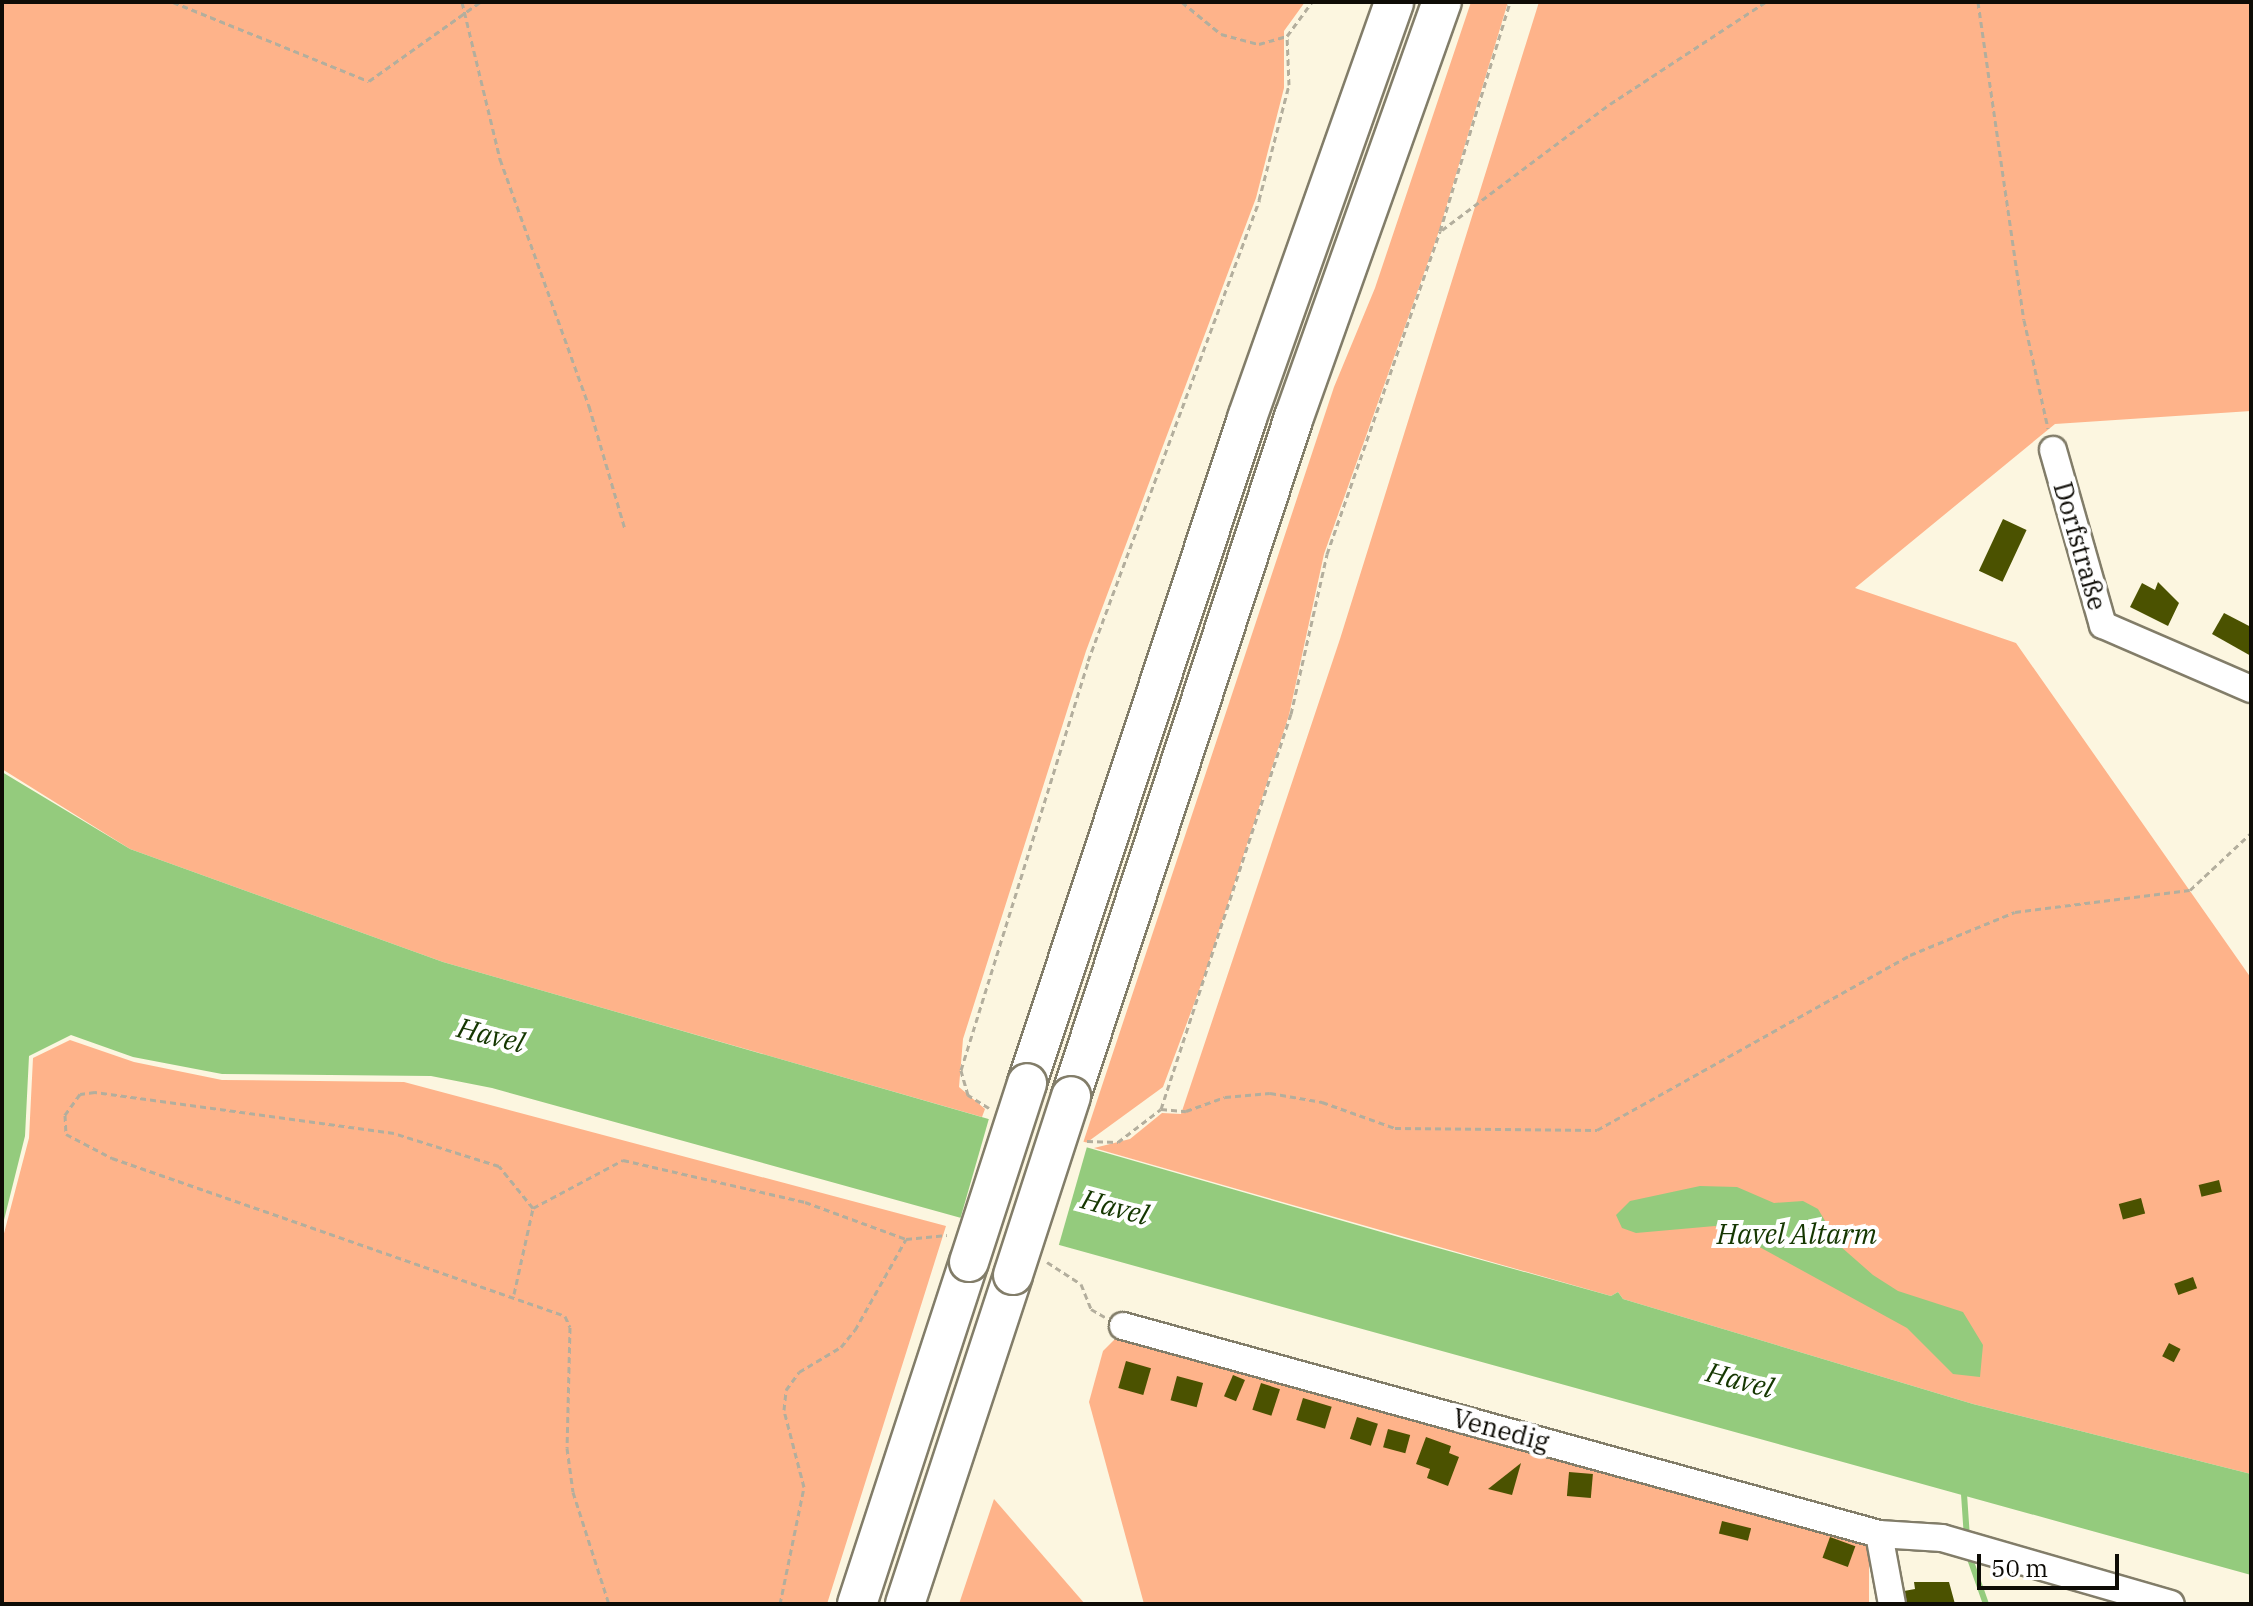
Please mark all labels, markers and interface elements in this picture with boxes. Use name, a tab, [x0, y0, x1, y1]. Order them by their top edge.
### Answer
street label: Dorfstraße	[2047, 478, 2113, 614]
water label: Havel	[454, 1010, 528, 1060]
water label: Havel	[1078, 1182, 1152, 1232]
water label: Havel Altarm	[1717, 1217, 1877, 1251]
water label: Havel	[1703, 1355, 1777, 1405]
street label: Venedig	[1449, 1402, 1553, 1458]
scale bar	[1981, 1538, 2123, 1588]
text: 50 m	[1991, 1552, 2048, 1584]

